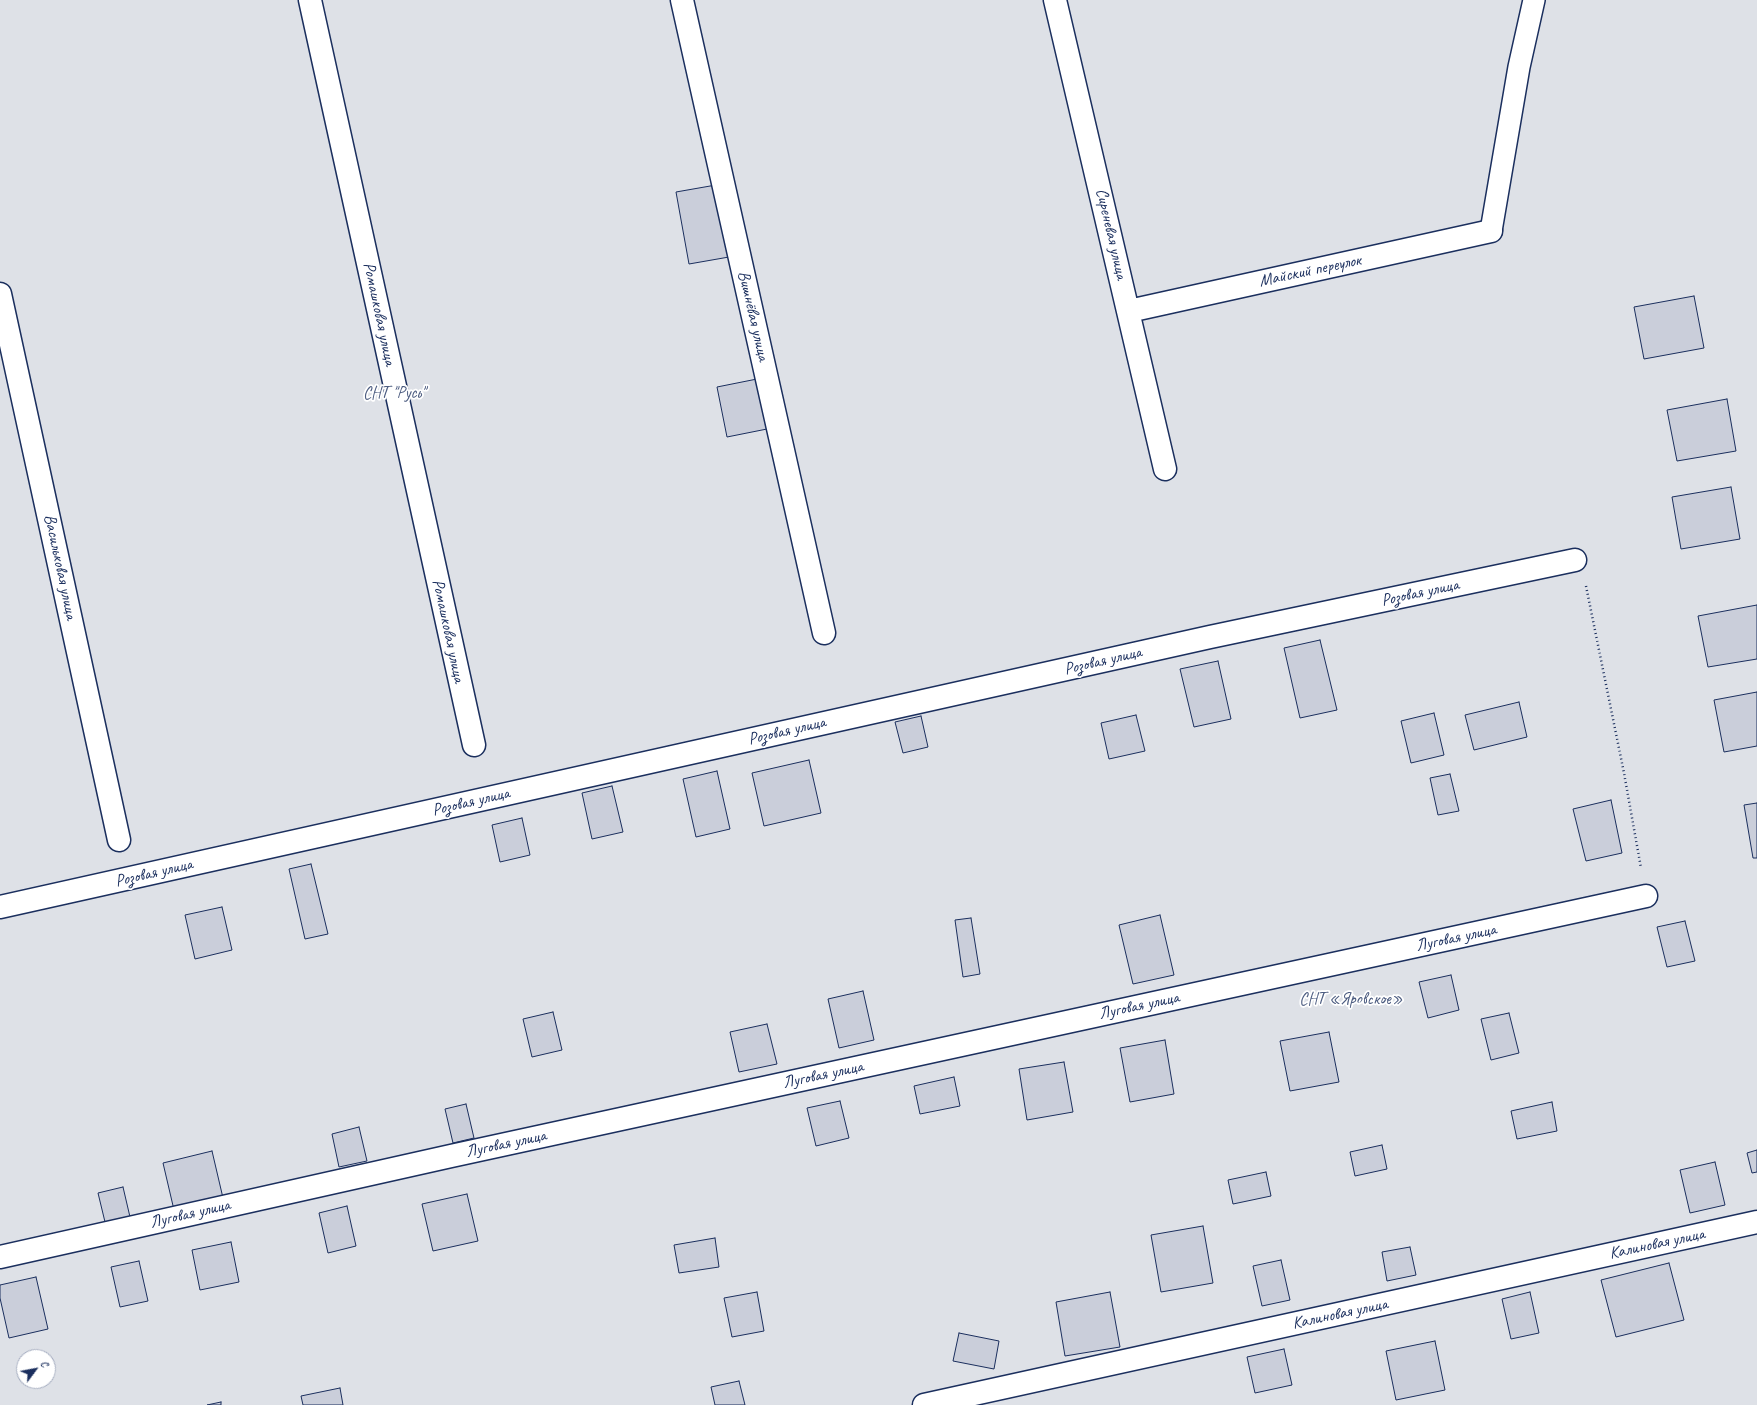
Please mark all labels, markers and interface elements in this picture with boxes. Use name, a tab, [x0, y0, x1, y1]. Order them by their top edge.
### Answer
street label: Сиреневая улица	[1091, 186, 1131, 282]
street label: Майский переулок	[1257, 250, 1363, 292]
street label: Ромашковая улица	[358, 260, 400, 368]
street label: Вишнёвая улица	[733, 269, 773, 363]
park label: СНТ "Русь"	[363, 384, 425, 404]
street label: Васильковая улица	[39, 513, 81, 621]
street label: Розовая улица	[1379, 575, 1461, 611]
street label: Ромашковая улица	[427, 577, 469, 685]
street label: Розовая улица	[1062, 642, 1144, 680]
street label: Розовая улица	[746, 712, 828, 750]
street label: Розовая улица	[430, 783, 512, 821]
street label: Розовая улица	[113, 854, 195, 892]
street label: Луговая улица	[1414, 920, 1498, 956]
street label: Луговая улица	[1097, 988, 1181, 1024]
park label: СНТ «Яровское»	[1299, 990, 1403, 1010]
street label: Луговая улица	[781, 1057, 865, 1093]
street label: Луговая улица	[464, 1126, 548, 1162]
street label: Луговая улица	[148, 1195, 232, 1233]
street label: Калиновая улица	[1608, 1224, 1706, 1264]
street label: Калиновая улица	[1291, 1294, 1389, 1334]
north arrow	[16, 1349, 56, 1389]
text: С	[38, 1357, 53, 1369]

